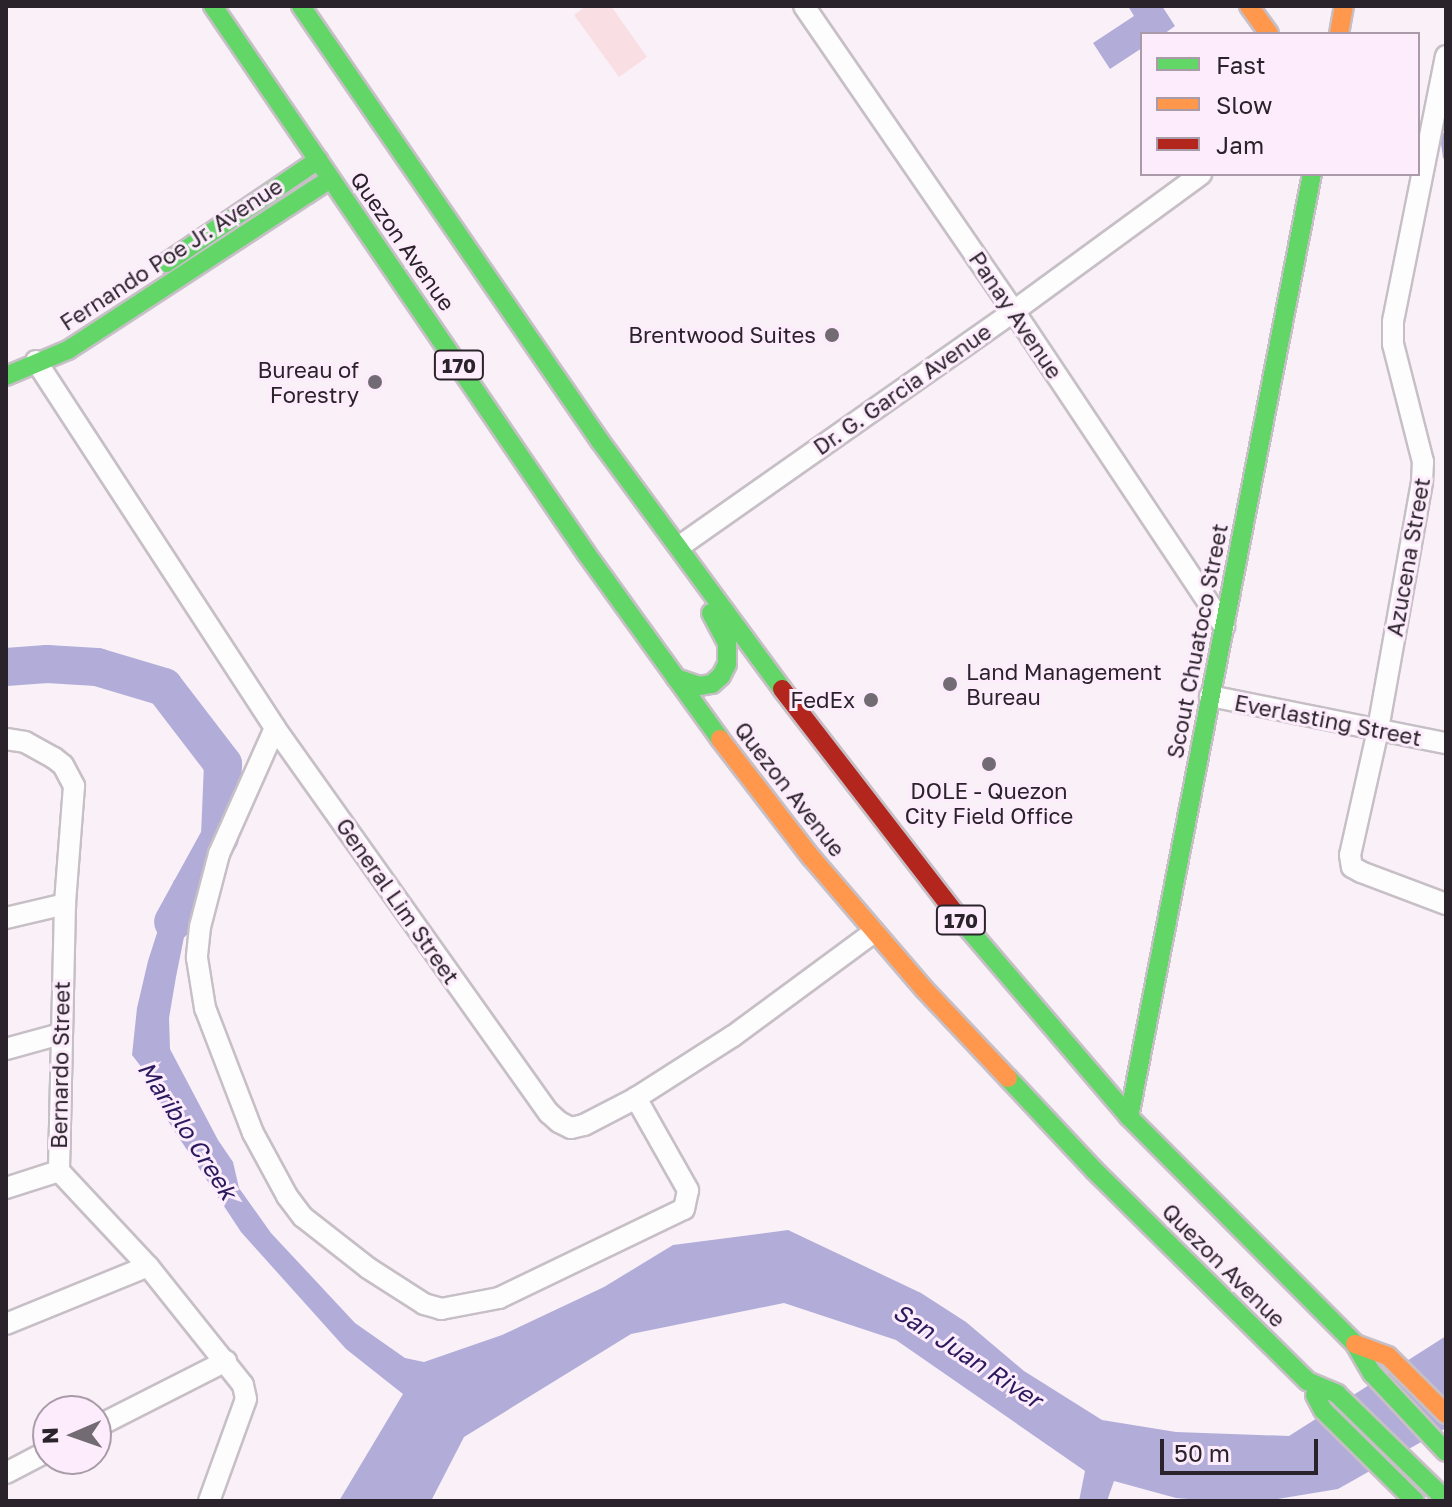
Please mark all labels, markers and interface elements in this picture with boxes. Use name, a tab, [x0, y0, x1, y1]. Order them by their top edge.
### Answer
legend	[1140, 32, 1420, 176]
text: Fast	[1216, 50, 1266, 79]
text: Slow	[1216, 90, 1272, 119]
text: Jam	[1216, 130, 1264, 159]
street label: Quezon Avenue	[345, 166, 461, 316]
street label: Fernando Poe Jr. Avenue	[55, 172, 287, 336]
street label: Panay Avenue	[964, 246, 1068, 384]
street label: Dr. G. Garcia Avenue	[808, 318, 996, 460]
place label: Brentwood Suites	[628, 322, 816, 348]
marker: Brentwood Suites	[823, 326, 841, 344]
road number: 170	[433, 349, 485, 381]
place label: Bureau of Forestry	[258, 356, 359, 408]
marker: Bureau of Forestry	[366, 373, 384, 391]
street label: Azucena Street	[1381, 476, 1435, 638]
street label: Scout Chuatoco Street	[1161, 521, 1233, 761]
place label: Land Management Bureau	[966, 658, 1162, 710]
marker: Land Management Bureau	[941, 675, 959, 693]
place label: FedEx	[790, 687, 855, 713]
street label: Everlasting Street	[1232, 689, 1424, 751]
marker: FedEx	[862, 691, 880, 709]
street label: Quezon Avenue	[729, 716, 851, 862]
marker: DOLE - Quezon City Field Office	[980, 755, 998, 773]
place label: DOLE - Quezon City Field Office	[905, 777, 1073, 828]
street label: General Lim Street	[331, 813, 465, 989]
road number: 170	[935, 904, 987, 936]
street label: Bernardo Street	[45, 981, 75, 1149]
water label: Mariblo Creek	[133, 1055, 243, 1205]
street label: Quezon Avenue	[1157, 1198, 1291, 1332]
water label: San Juan River	[889, 1296, 1047, 1414]
north arrow	[32, 1395, 112, 1475]
scale bar	[1164, 1423, 1322, 1473]
text: N	[36, 1427, 63, 1445]
text: 50 m	[1174, 1438, 1230, 1467]

